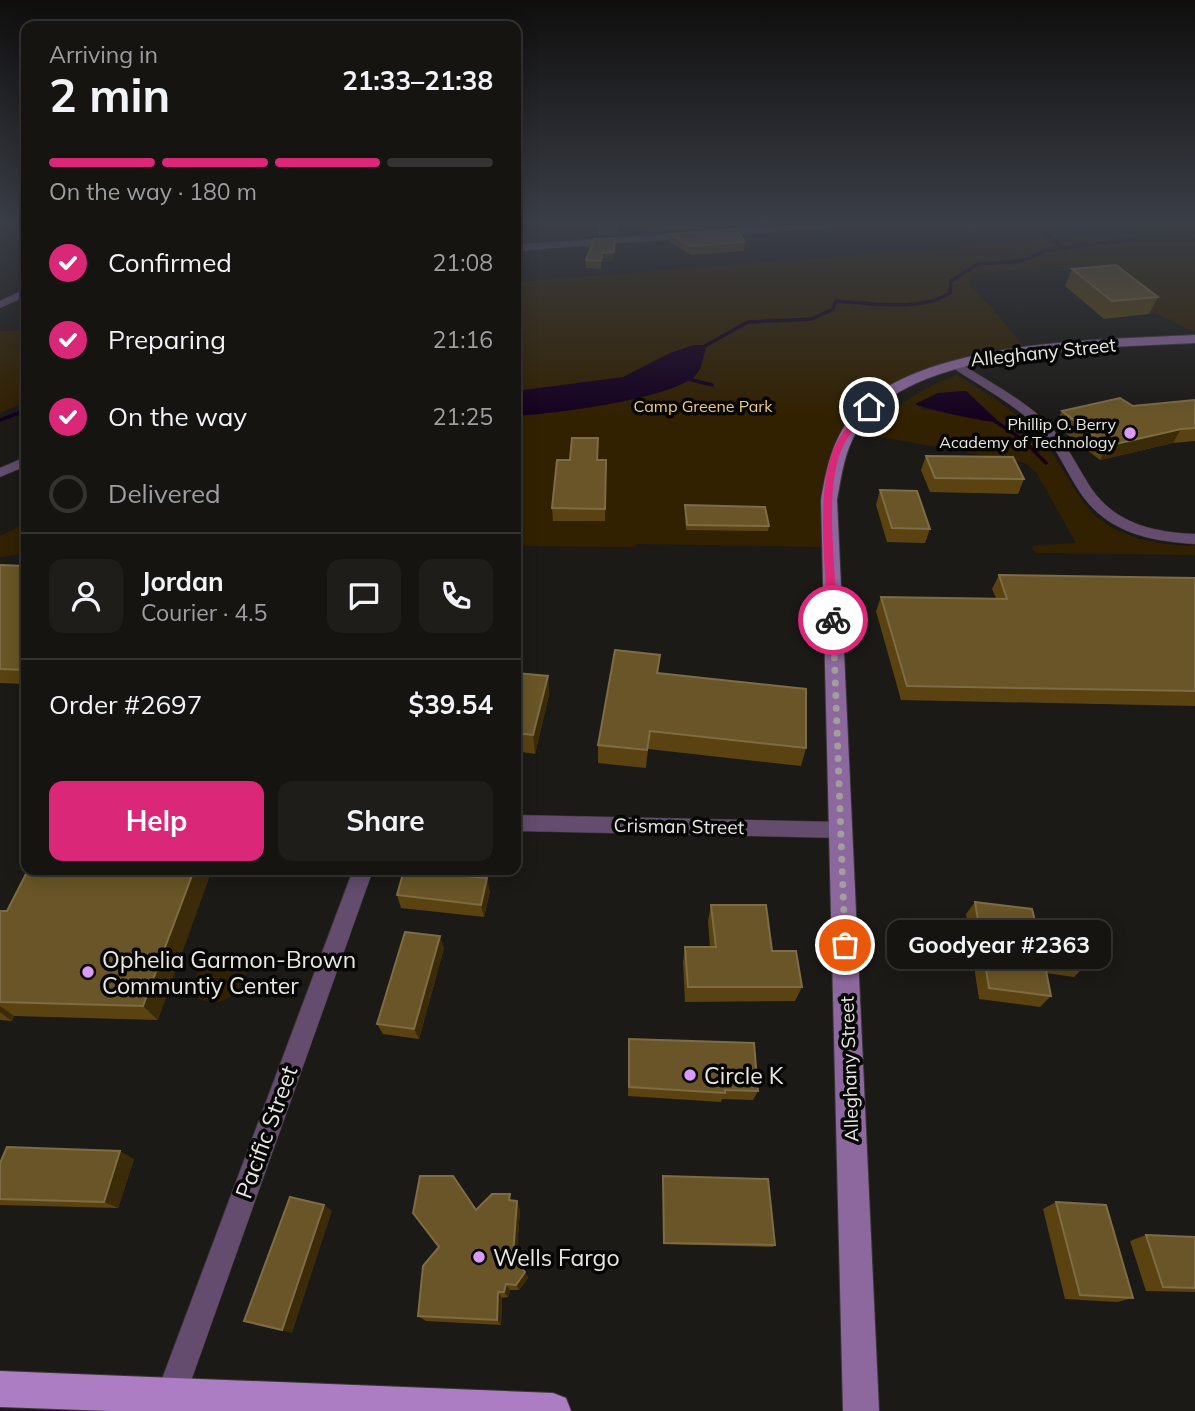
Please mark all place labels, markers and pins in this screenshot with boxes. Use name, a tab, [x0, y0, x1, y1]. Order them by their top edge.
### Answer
pin	[839, 377, 899, 437]
place label: Phillip O. Berry Academy of Technology	[939, 414, 1116, 452]
marker: Phillip O. Berry Academy of Technology	[1122, 425, 1138, 441]
pin	[815, 915, 875, 975]
callout: Goodyear #2363	[887, 920, 1111, 970]
place label: Ophelia Garmon-Brown Communtiy Center	[102, 945, 356, 1000]
marker: Ophelia Garmon-Brown Communtiy Center	[80, 964, 96, 980]
place label: Circle K	[704, 1061, 784, 1090]
marker: Circle K	[682, 1067, 698, 1083]
place label: Wells Fargo	[493, 1243, 620, 1272]
marker: Wells Fargo	[471, 1249, 487, 1265]

